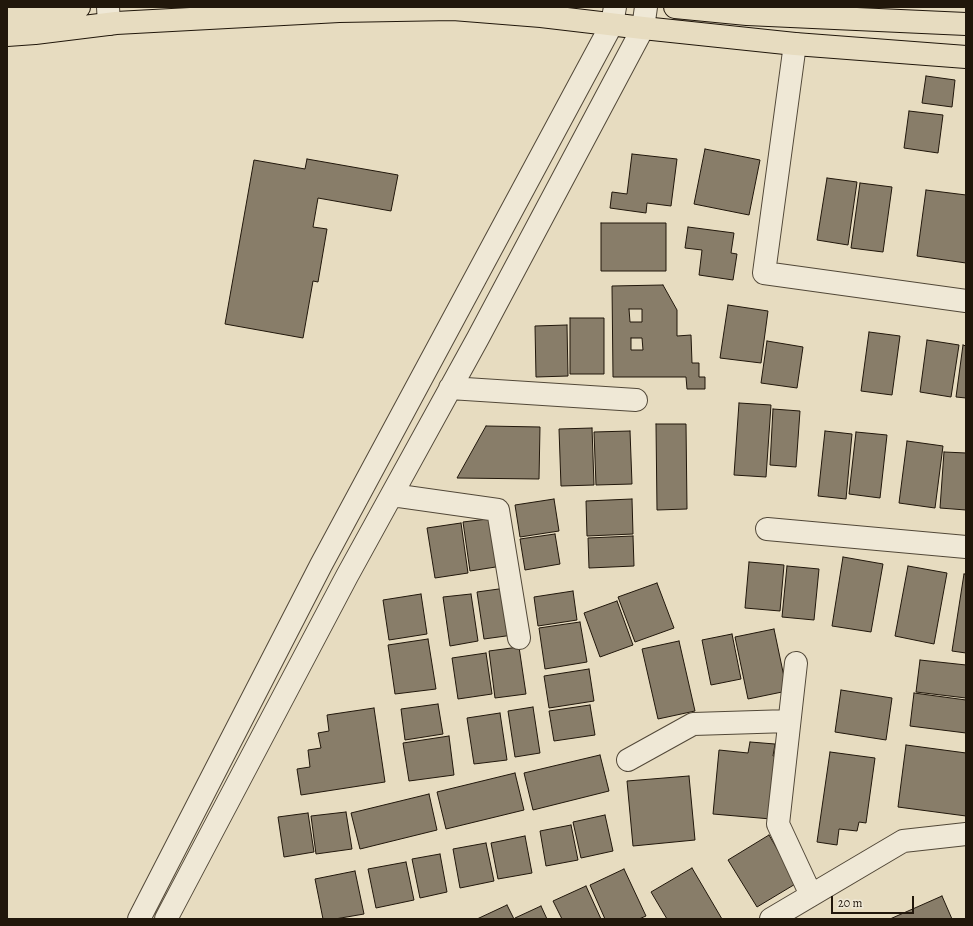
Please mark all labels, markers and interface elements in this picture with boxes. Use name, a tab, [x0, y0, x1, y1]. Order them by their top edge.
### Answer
scale bar	[833, 888, 916, 914]
text: 20 m	[838, 895, 862, 911]

